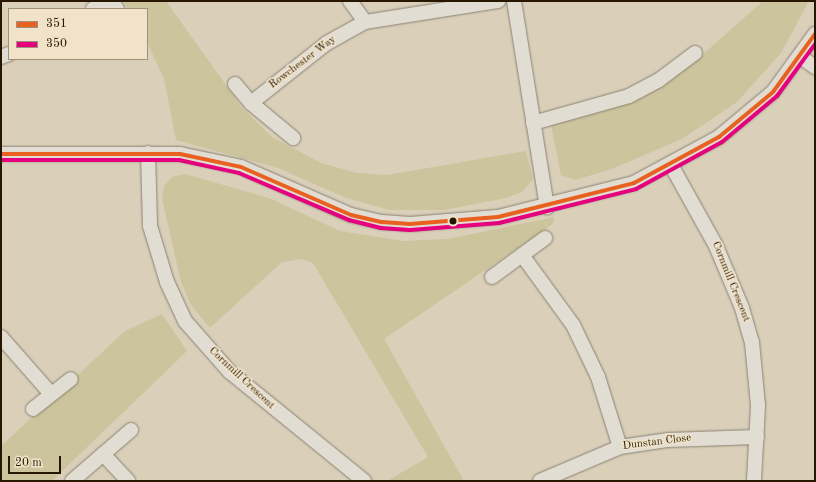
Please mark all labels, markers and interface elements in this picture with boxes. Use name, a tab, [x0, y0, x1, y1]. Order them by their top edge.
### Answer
legend	[8, 8, 148, 60]
text: 351	[46, 18, 67, 30]
street label: Rowchester Way	[267, 34, 339, 92]
text: 350	[46, 38, 67, 50]
unlabelled marker	[448, 216, 458, 226]
street label: Cornmill Crescent	[708, 240, 752, 324]
street label: Cornmill Crescent	[205, 345, 277, 413]
street label: Dunstan Close	[622, 432, 692, 454]
scale bar	[10, 448, 63, 474]
text: 20 m	[15, 457, 42, 469]

